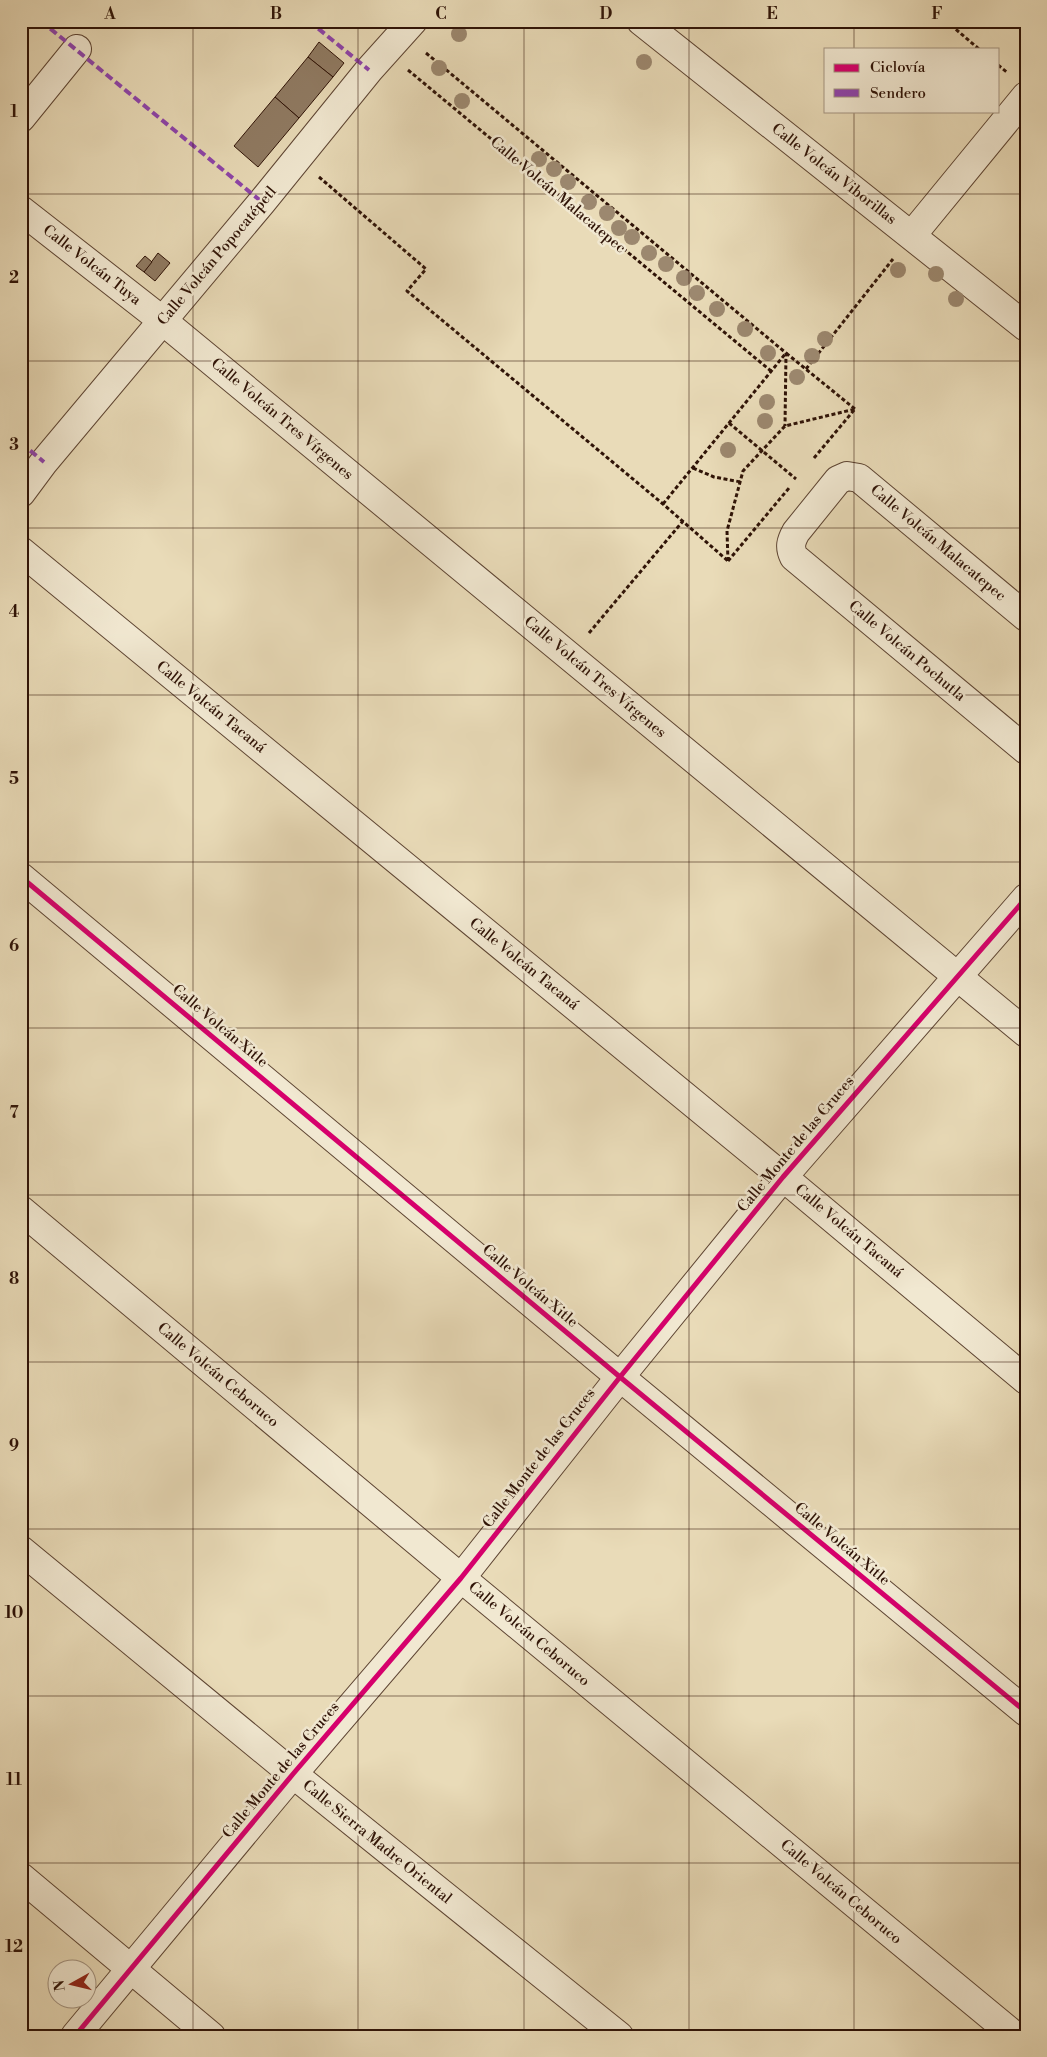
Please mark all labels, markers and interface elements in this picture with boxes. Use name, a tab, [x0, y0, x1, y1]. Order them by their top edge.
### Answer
text: A	[103, 4, 116, 24]
text: B	[270, 4, 282, 24]
text: C	[435, 4, 447, 24]
text: D	[600, 4, 613, 24]
text: E	[766, 4, 778, 24]
text: F	[931, 4, 943, 24]
legend	[824, 48, 1000, 112]
text: Ciclovía	[870, 58, 926, 77]
text: Sendero	[870, 84, 926, 103]
text: 1	[10, 102, 18, 122]
street label: Calle Volcán Viborillas	[768, 119, 900, 229]
street label: Calle Volcán Malacatepec	[486, 133, 630, 257]
street label: Calle Volcán Popocatépetl	[153, 182, 281, 329]
street label: Calle Volcán Tuya	[39, 221, 145, 310]
text: 2	[9, 268, 19, 288]
street label: Calle Volcán Tres Vírgenes	[207, 354, 357, 484]
text: 3	[9, 435, 19, 455]
street label: Calle Volcán Malacatepec	[866, 481, 1010, 605]
street label: Calle Volcán Pochutla	[845, 596, 970, 706]
text: 4	[9, 602, 20, 622]
street label: Calle Volcán Tres Vírgenes	[520, 612, 670, 742]
street label: Calle Volcán Tacaná	[152, 657, 270, 757]
text: 5	[9, 769, 19, 789]
street label: Calle Volcán Tacaná	[465, 914, 583, 1014]
text: 6	[9, 936, 19, 956]
street label: Calle Volcán Xitle	[168, 980, 272, 1072]
street label: Calle Monte de las Cruces	[733, 1072, 859, 1216]
text: 7	[9, 1103, 19, 1123]
street label: Calle Volcán Tacaná	[791, 1180, 907, 1282]
street label: Calle Volcán Xitle	[478, 1240, 582, 1332]
text: 8	[9, 1269, 19, 1289]
street label: Calle Volcán Ceboruco	[153, 1318, 283, 1432]
street label: Calle Monte de las Cruces	[478, 1384, 600, 1532]
text: 9	[9, 1436, 19, 1456]
street label: Calle Volcán Xitle	[790, 1498, 894, 1590]
street label: Calle Volcán Ceboruco	[464, 1577, 594, 1691]
text: 10	[5, 1603, 23, 1623]
street label: Calle Monte de las Cruces	[218, 1698, 344, 1842]
text: 11	[6, 1770, 22, 1790]
street label: Calle Sierra Madre Oriental	[299, 1776, 456, 1908]
street label: Calle Volcán Ceboruco	[776, 1835, 906, 1949]
text: 12	[5, 1937, 23, 1957]
north arrow	[48, 1960, 98, 2010]
text: N	[50, 1979, 70, 1992]

